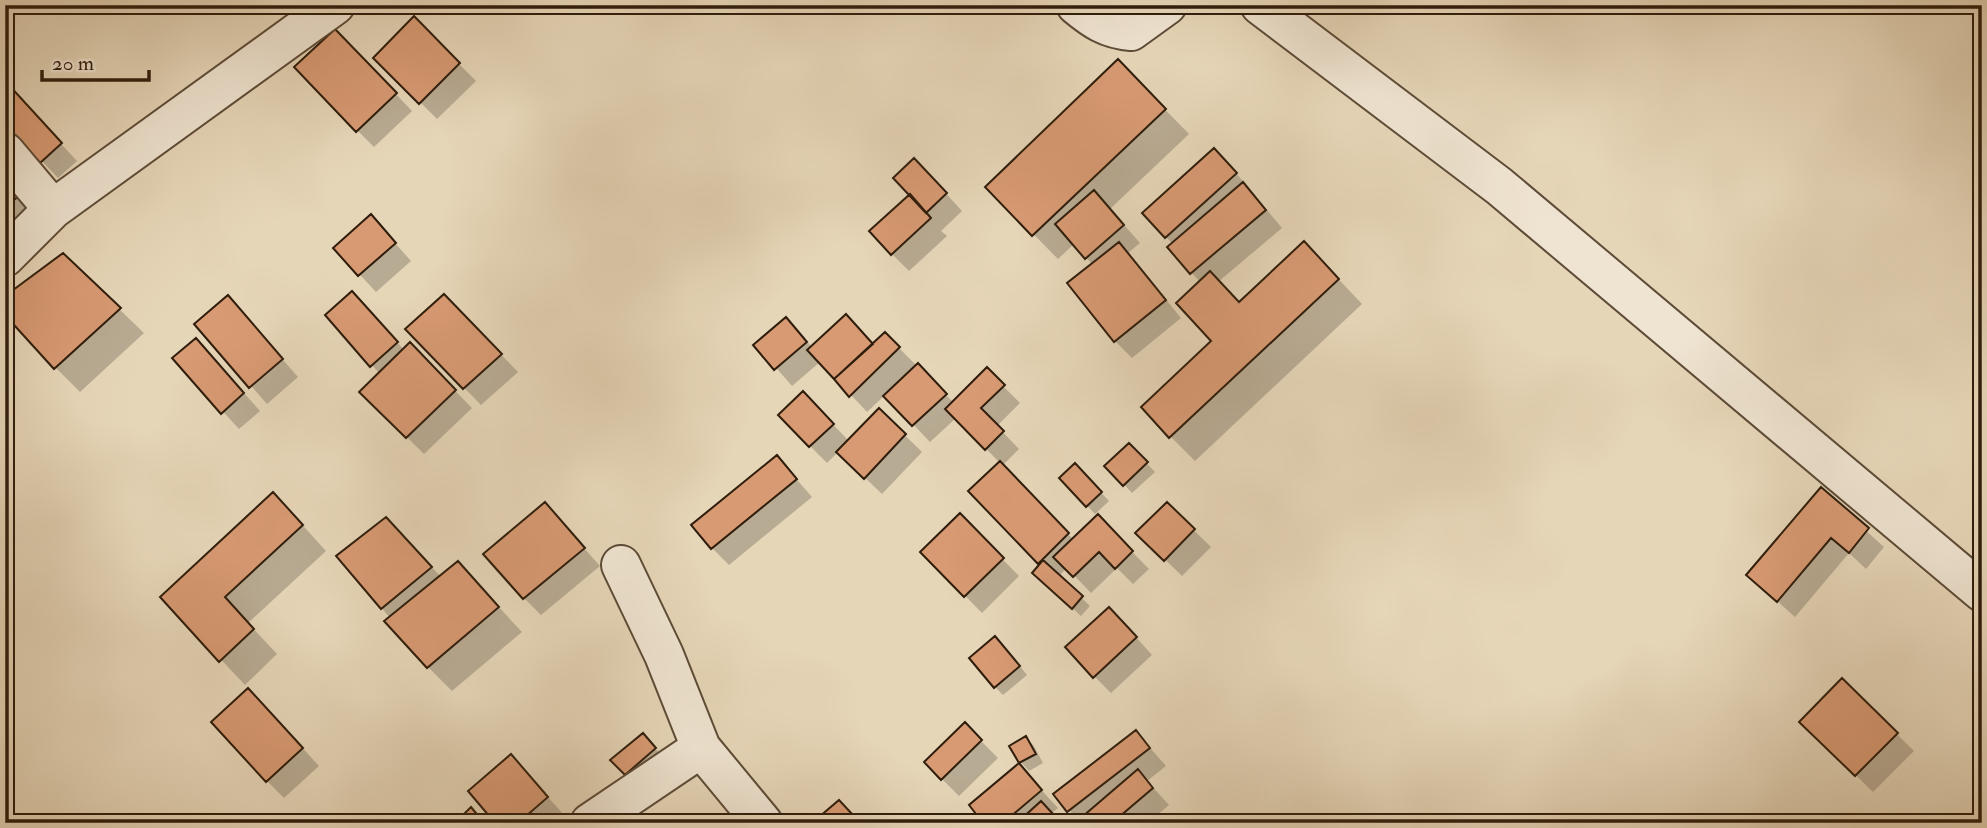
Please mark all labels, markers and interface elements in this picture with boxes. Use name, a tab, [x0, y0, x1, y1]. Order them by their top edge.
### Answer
scale bar	[42, 38, 149, 82]
text: 20 m	[52, 50, 94, 77]

